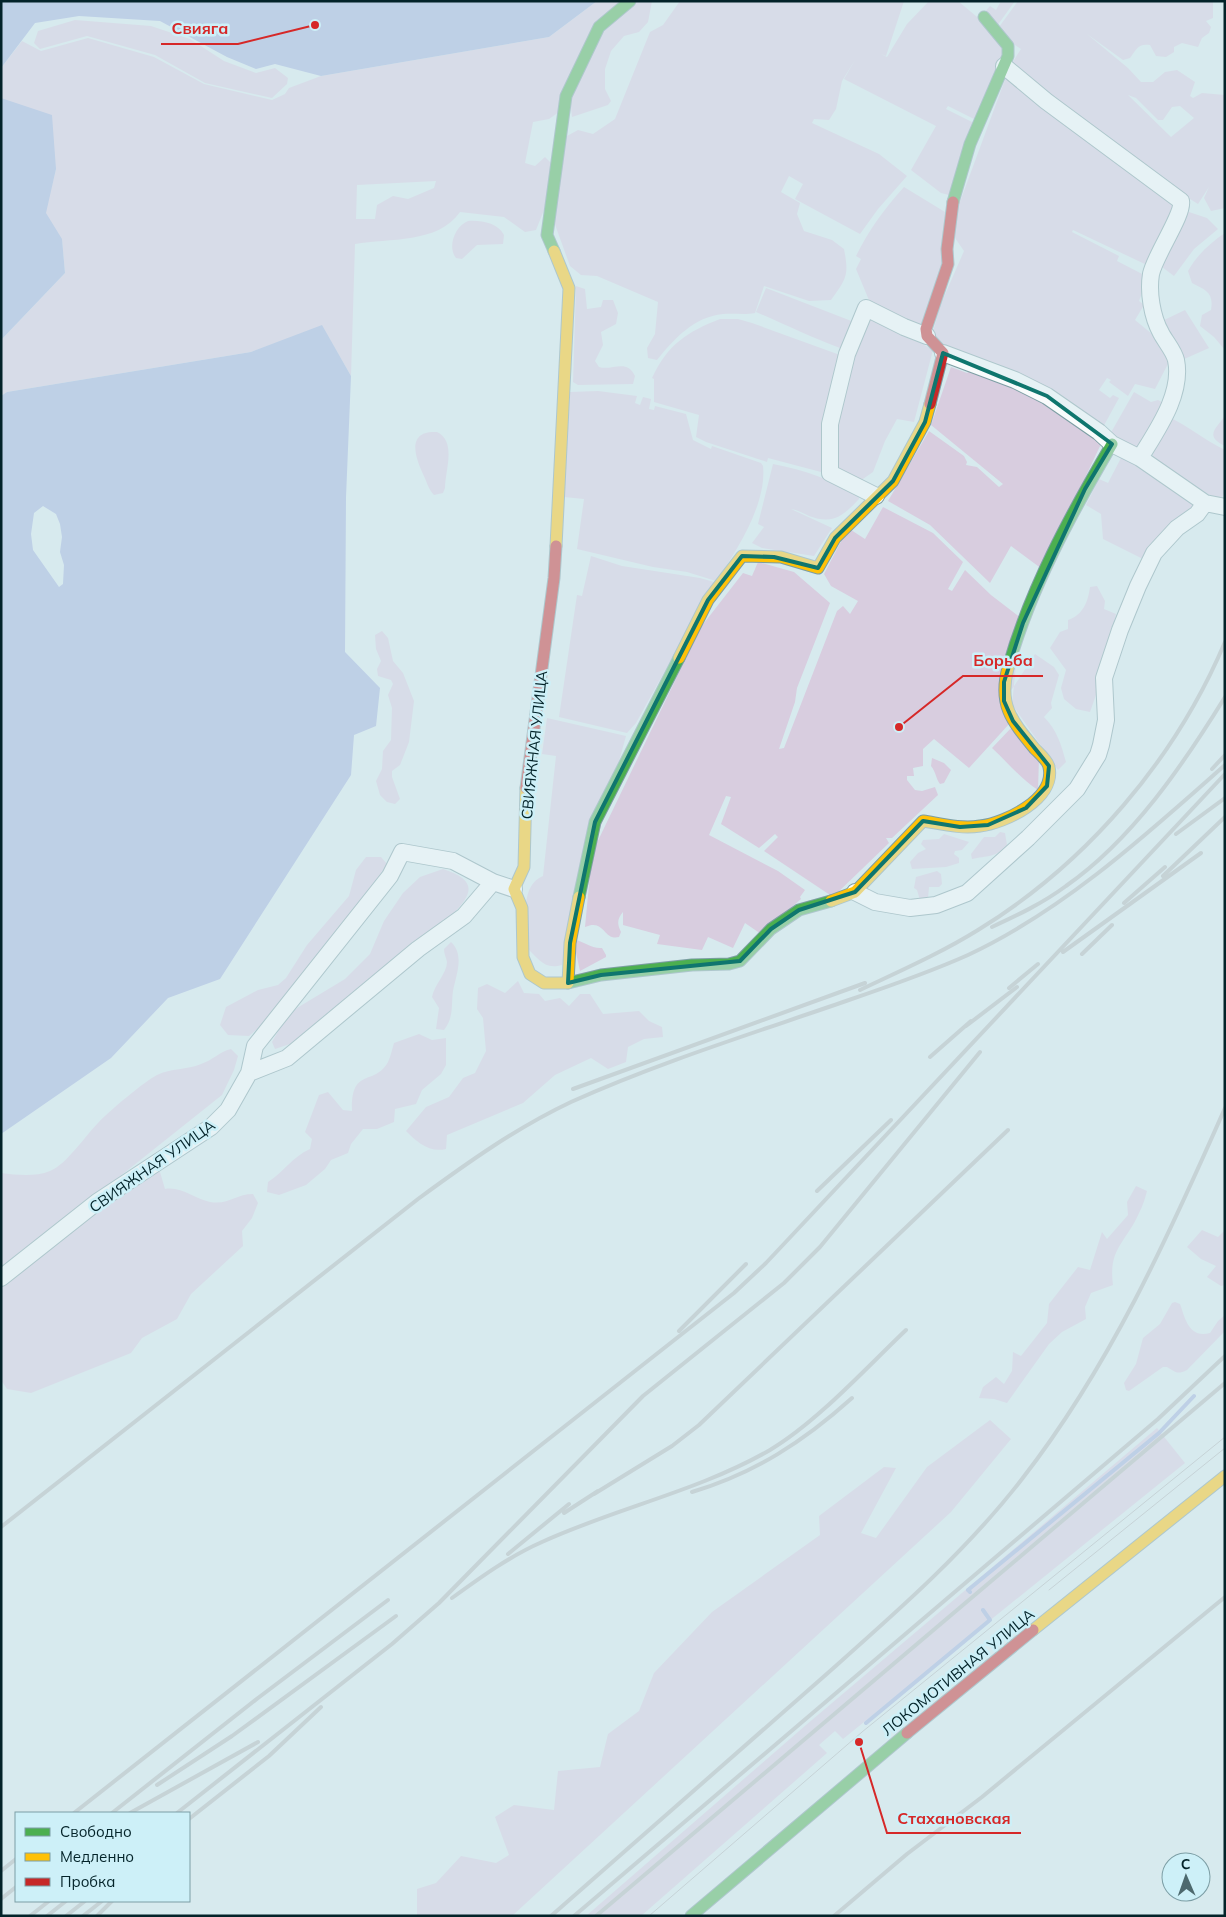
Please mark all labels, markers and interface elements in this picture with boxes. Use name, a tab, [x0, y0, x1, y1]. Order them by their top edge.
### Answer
callout: Свияга	[161, 13, 238, 44]
text: Свияга	[172, 18, 228, 38]
callout: Борьба	[963, 645, 1043, 676]
text: Борьба	[973, 650, 1033, 670]
street label: СВИЯЖНАЯ УЛИЦА	[517, 670, 551, 820]
street label: СВИЯЖНАЯ УЛИЦА	[85, 1115, 219, 1217]
street label: ЛОКОМОТИВНАЯ УЛИЦА	[878, 1605, 1038, 1739]
callout: Стахановская	[887, 1802, 1021, 1833]
text: Стахановская	[897, 1808, 1011, 1828]
legend	[15, 1812, 190, 1902]
text: Свободно	[60, 1822, 132, 1841]
text: Медленно	[60, 1847, 134, 1866]
north arrow	[1161, 1852, 1211, 1902]
text: С	[1180, 1855, 1191, 1873]
text: Пробка	[60, 1872, 115, 1891]

